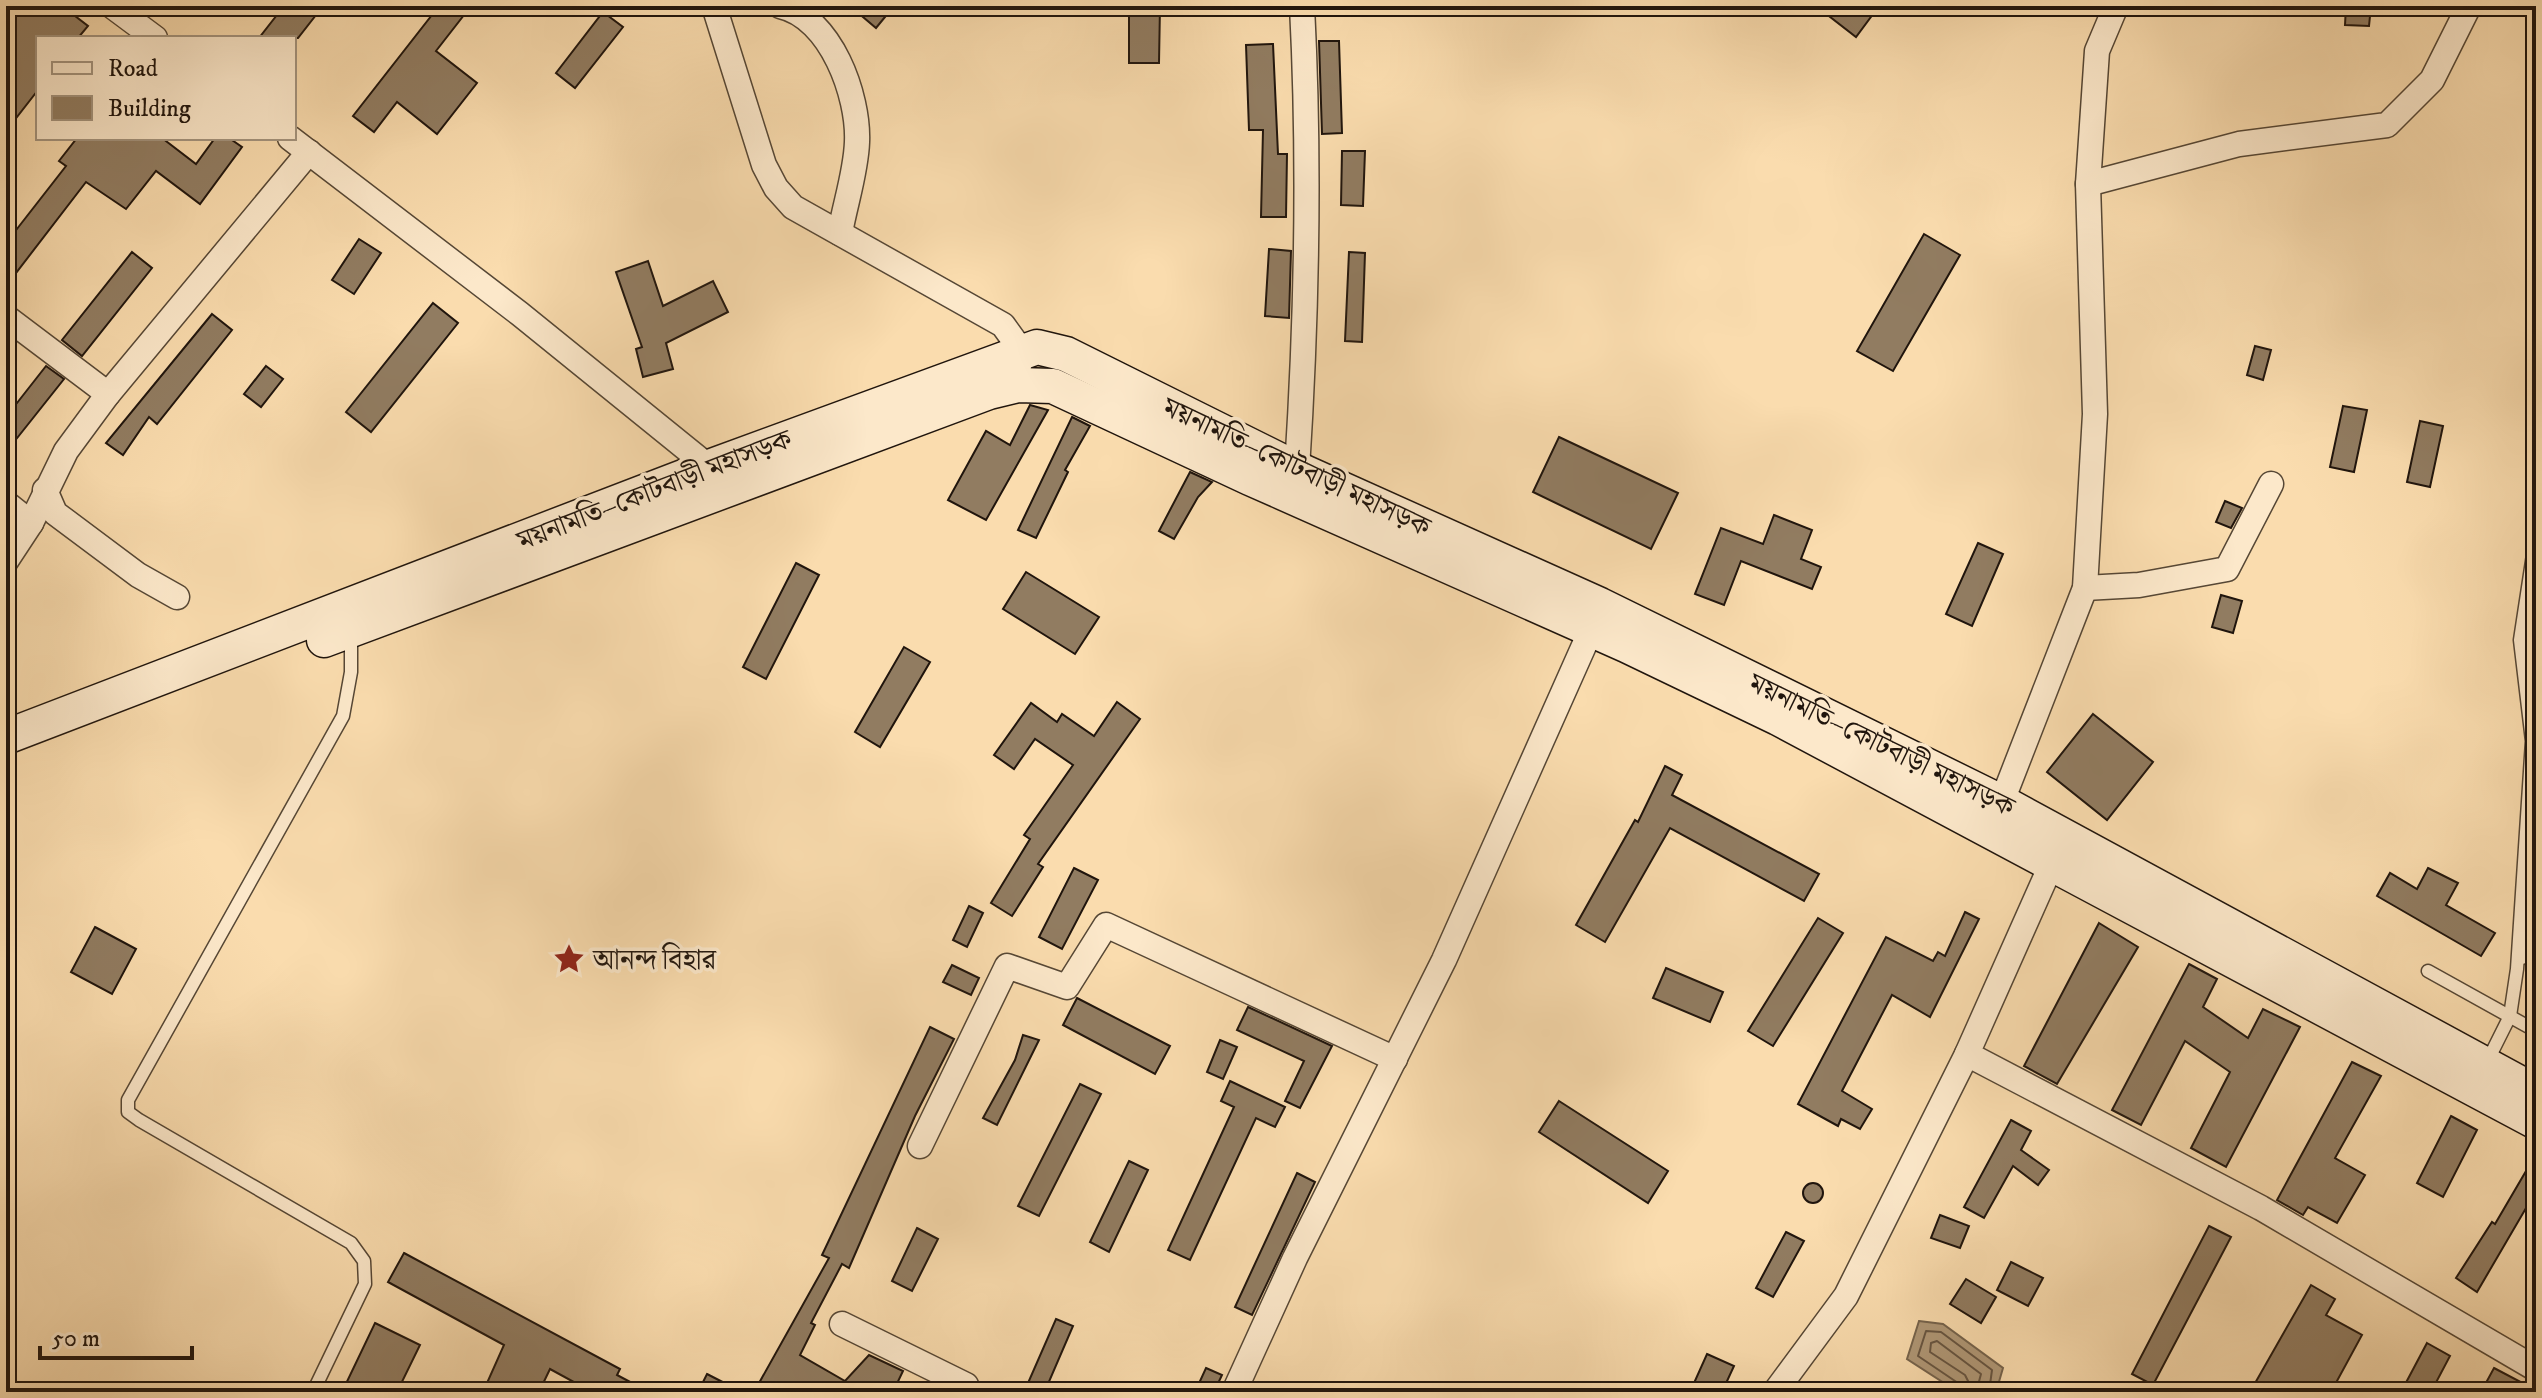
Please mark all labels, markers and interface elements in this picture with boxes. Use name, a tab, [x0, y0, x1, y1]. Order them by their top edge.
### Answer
legend	[36, 36, 296, 140]
text: Road	[108, 54, 158, 84]
text: Building	[108, 94, 191, 124]
street label: ময়নামতি–কোটবাড়ী মহাসড়ক	[1156, 389, 1438, 545]
street label: ময়নামতি–কোটবাড়ী মহাসড়ক	[511, 420, 798, 559]
street label: ময়নামতি–কোটবাড়ী মহাসড়ক	[1742, 664, 2022, 826]
place icon: আনন্দ বিহার	[552, 942, 586, 976]
place label: আনন্দ বিহার	[592, 942, 718, 978]
scale bar	[40, 1310, 192, 1360]
text: 50 m	[52, 1324, 100, 1354]

